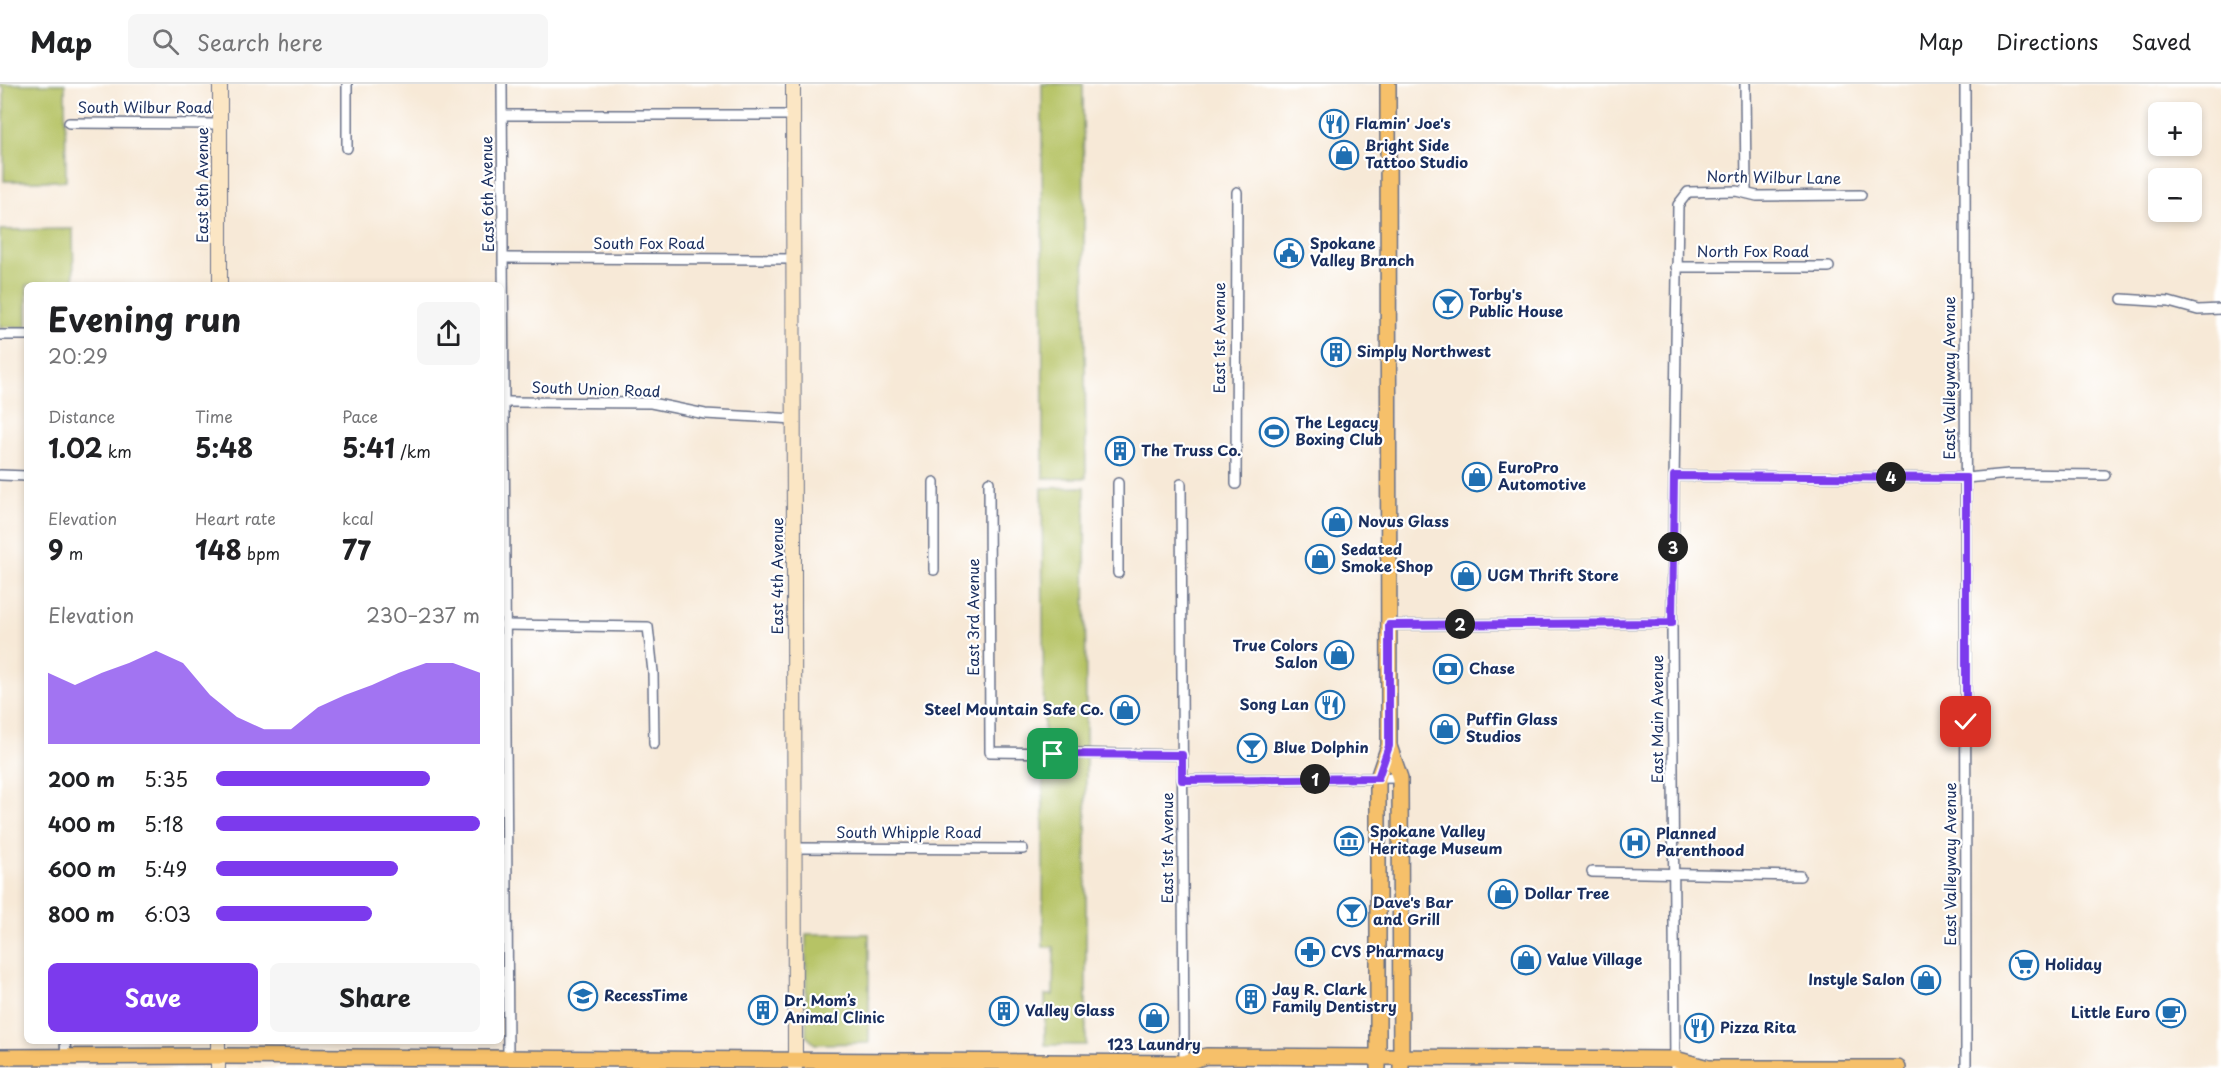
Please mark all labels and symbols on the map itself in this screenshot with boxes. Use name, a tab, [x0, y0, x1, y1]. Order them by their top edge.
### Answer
street label: South Wilbur Road	[78, 95, 213, 118]
restaurant icon: Flamin' Joe's	[1318, 108, 1350, 140]
place label: Flamin' Joe's	[1355, 111, 1451, 134]
street label: East 8th Avenue	[190, 127, 213, 243]
place label: Bright Side Tattoo Studio	[1365, 133, 1468, 173]
street label: East 6th Avenue	[474, 136, 499, 252]
shop icon: Bright Side Tattoo Studio	[1328, 139, 1360, 171]
street label: North Wilbur Lane	[1706, 164, 1842, 189]
street label: South Fox Road	[593, 231, 705, 254]
place label: Spokane Valley Branch	[1310, 231, 1415, 271]
public building icon: Spokane Valley Branch	[1273, 237, 1305, 269]
street label: North Fox Road	[1697, 239, 1809, 262]
street label: East 1st Avenue	[1207, 282, 1230, 394]
place label: Torby's Public House	[1469, 282, 1563, 322]
bar icon: Torby's Public House	[1432, 288, 1464, 320]
street label: East Valleyway Avenue	[1937, 296, 1960, 460]
building icon: Simply Northwest	[1320, 336, 1352, 368]
place label: Simply Northwest	[1357, 339, 1491, 362]
street label: South Union Road	[531, 375, 661, 402]
place label: The Legacy Boxing Club	[1295, 410, 1383, 450]
sports icon: The Legacy Boxing Club	[1258, 416, 1290, 448]
building icon: The Truss Co.	[1104, 435, 1136, 467]
place label: The Truss Co.	[1141, 438, 1241, 461]
place label: EuroPro Automotive	[1498, 455, 1586, 495]
shop icon: EuroPro Automotive	[1461, 461, 1493, 493]
pin: 4	[1876, 462, 1906, 492]
shop icon: Novus Glass	[1321, 506, 1353, 538]
place label: Novus Glass	[1358, 509, 1449, 532]
street label: East 4th Avenue	[765, 518, 788, 634]
pin: 3	[1658, 532, 1688, 562]
place label: Sedated Smoke Shop	[1341, 537, 1433, 577]
shop icon: Sedated Smoke Shop	[1304, 543, 1336, 575]
street label: East 3rd Avenue	[961, 558, 984, 676]
shop icon: UGM Thrift Store	[1450, 560, 1482, 592]
place label: UGM Thrift Store	[1487, 563, 1619, 586]
pin: 2	[1445, 609, 1475, 639]
place label: True Colors Salon	[1233, 633, 1318, 673]
shop icon: True Colors Salon	[1323, 639, 1355, 671]
bank icon: Chase	[1432, 653, 1464, 685]
street label: East Main Avenue	[1645, 655, 1668, 783]
place label: Chase	[1469, 656, 1515, 679]
restaurant icon: Song Lan	[1314, 689, 1346, 721]
place label: Song Lan	[1239, 692, 1309, 715]
shop icon: Steel Mountain Safe Co.	[1109, 694, 1141, 726]
pin	[1940, 696, 1991, 747]
place label: Steel Mountain Safe Co.	[924, 697, 1104, 720]
place label: Puffin Glass Studios	[1466, 707, 1558, 747]
shop icon: Puffin Glass Studios	[1429, 713, 1461, 745]
pin	[1027, 728, 1078, 779]
bar icon: Blue Dolphin	[1236, 732, 1268, 764]
place label: Blue Dolphin	[1273, 735, 1369, 758]
pin: 1	[1300, 764, 1330, 794]
street label: East Valleyway Avenue	[1938, 782, 1961, 946]
street label: East 1st Avenue	[1155, 792, 1178, 904]
place label: Spokane Valley Heritage Museum	[1370, 819, 1503, 859]
street label: South Whipple Road	[836, 820, 982, 843]
place label: Planned Parenthood	[1656, 821, 1744, 861]
museum icon: Spokane Valley Heritage Museum	[1333, 825, 1365, 857]
hospital icon: Planned Parenthood	[1619, 827, 1651, 859]
shop icon: Dollar Tree	[1487, 878, 1519, 910]
place label: Dollar Tree	[1524, 881, 1610, 904]
place label: Dave's Bar and Grill	[1373, 890, 1454, 930]
bar icon: Dave's Bar and Grill	[1336, 896, 1368, 928]
pharmacy icon: CVS Pharmacy	[1294, 936, 1326, 968]
place label: CVS Pharmacy	[1331, 939, 1444, 962]
shop icon: Value Village	[1510, 944, 1542, 976]
place label: Value Village	[1547, 947, 1642, 970]
supermarket icon: Holiday	[2008, 949, 2040, 981]
place label: Holiday	[2045, 952, 2102, 975]
shop icon: Instyle Salon	[1910, 964, 1942, 996]
place label: Instyle Salon	[1808, 967, 1905, 990]
place label: Jay R. Clark Family Dentistry	[1272, 977, 1397, 1017]
school or university icon: RecessTime	[567, 980, 599, 1012]
place label: RecessTime	[604, 983, 688, 1006]
building icon: Jay R. Clark Family Dentistry	[1235, 983, 1267, 1015]
place label: Dr. Mom’s Animal Clinic	[783, 988, 885, 1028]
building icon: Dr. Mom’s Animal Clinic	[747, 994, 779, 1026]
building icon: Valley Glass	[988, 995, 1020, 1027]
cafe icon: Little Euro	[2155, 997, 2187, 1029]
place label: Valley Glass	[1025, 998, 1114, 1021]
place label: Little Euro	[2071, 1000, 2150, 1023]
shop icon: 123 Laundry	[1138, 1002, 1170, 1034]
restaurant icon: Pizza Rita	[1683, 1012, 1715, 1044]
place label: Pizza Rita	[1720, 1015, 1797, 1038]
place label: 123 Laundry	[1107, 1032, 1201, 1055]

